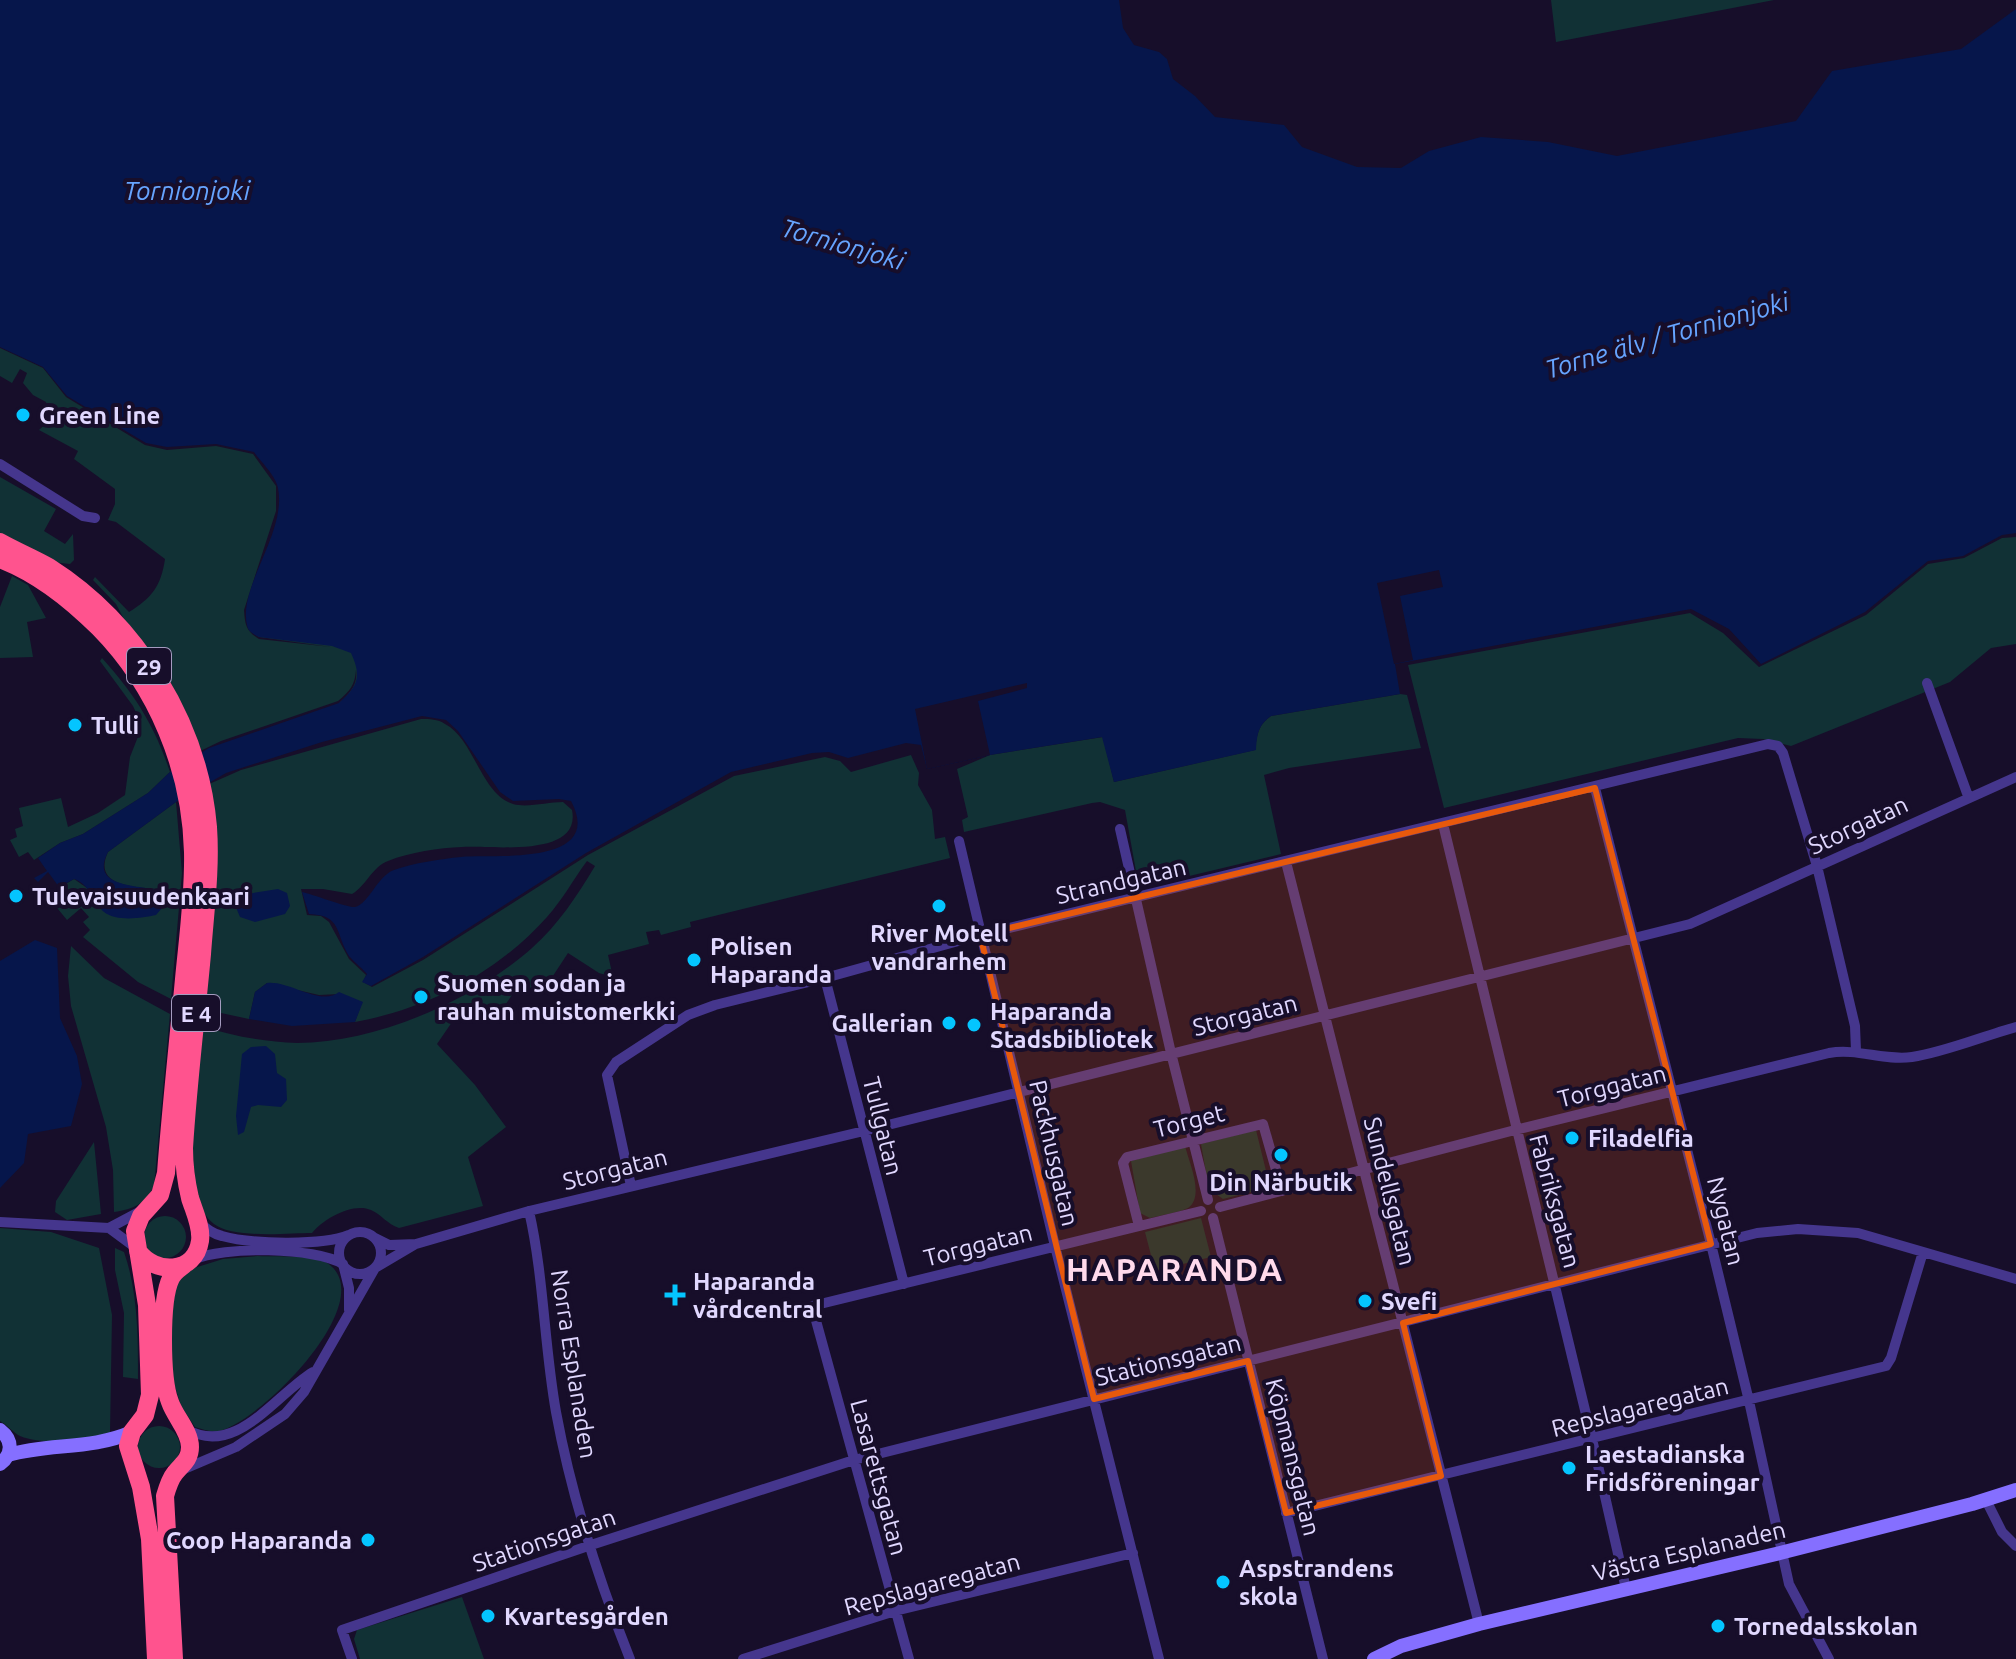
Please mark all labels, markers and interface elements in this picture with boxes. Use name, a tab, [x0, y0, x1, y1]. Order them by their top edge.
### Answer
water label: Tornionjoki	[124, 176, 252, 205]
water label: Tornionjoki	[778, 213, 909, 276]
water label: Torne älv / Tornionjoki	[1542, 286, 1794, 384]
place label: Green Line	[39, 402, 160, 429]
marker: Green Line	[14, 406, 32, 424]
road number: 29	[127, 648, 171, 684]
place label: Tulli	[91, 712, 139, 739]
marker: Tulli	[66, 716, 84, 734]
street label: Storgatan	[1804, 790, 1912, 860]
street label: Strandgatan	[1053, 853, 1189, 909]
place label: Tulevaisuudenkaari	[32, 883, 250, 910]
marker: Tulevaisuudenkaari	[7, 887, 25, 905]
marker: River Motell vandrarhem	[930, 897, 948, 915]
place label: River Motell vandrarhem	[870, 920, 1008, 975]
place label: Polisen Haparanda	[710, 933, 832, 988]
marker: Polisen Haparanda	[685, 951, 703, 969]
place label: Suomen sodan ja rauhan muistomerkki	[437, 970, 676, 1025]
marker: Suomen sodan ja rauhan muistomerkki	[412, 988, 430, 1006]
street label: Storgatan	[1190, 989, 1300, 1041]
road number: E 4	[172, 995, 220, 1031]
place label: Haparanda Stadsbibliotek	[990, 998, 1154, 1053]
place label: Gallerian	[831, 1010, 933, 1037]
marker: Gallerian	[940, 1014, 958, 1032]
marker: Haparanda Stadsbibliotek	[965, 1016, 983, 1034]
street label: Torggatan	[1555, 1060, 1669, 1112]
street label: Tullgatan	[858, 1074, 908, 1178]
street label: Packhusgatan	[1024, 1077, 1084, 1229]
street label: Torget	[1151, 1099, 1228, 1143]
street label: Sundellsgatan	[1359, 1114, 1421, 1268]
place label: Filadelfia	[1588, 1125, 1694, 1152]
marker: Filadelfia	[1563, 1129, 1581, 1147]
street label: Fabriksgatan	[1524, 1131, 1586, 1271]
street label: Storgatan	[560, 1143, 670, 1195]
marker: Din Närbutik	[1272, 1146, 1290, 1164]
place label: Din Närbutik	[1209, 1169, 1353, 1196]
street label: Nygatan	[1702, 1174, 1750, 1268]
street label: Torggatan	[921, 1219, 1035, 1271]
district label: HAPARANDA	[1066, 1251, 1284, 1287]
street label: Norra Esplanaden	[546, 1268, 602, 1460]
place label: Haparanda vårdcentral	[693, 1268, 822, 1323]
marker: Haparanda vårdcentral	[664, 1284, 686, 1306]
place label: Svefi	[1381, 1288, 1437, 1315]
marker: Svefi	[1356, 1292, 1374, 1310]
street label: Stationsgatan	[1092, 1329, 1244, 1391]
street label: Repslagaregatan	[1549, 1372, 1731, 1442]
street label: Köpmansgatan	[1260, 1376, 1326, 1538]
street label: Lasarettsgatan	[845, 1396, 913, 1558]
place label: Laestadianska Fridsföreningar	[1585, 1441, 1760, 1496]
marker: Laestadianska Fridsföreningar	[1560, 1459, 1578, 1477]
street label: Stationsgatan	[469, 1503, 619, 1577]
street label: Västra Esplanaden	[1590, 1516, 1788, 1586]
place label: Coop Haparanda	[166, 1527, 352, 1554]
marker: Coop Haparanda	[359, 1531, 377, 1549]
street label: Repslagaregatan	[841, 1547, 1023, 1621]
place label: Aspstrandens skola	[1239, 1555, 1394, 1610]
marker: Aspstrandens skola	[1214, 1573, 1232, 1591]
place label: Kvartesgården	[504, 1603, 669, 1630]
marker: Kvartesgården	[479, 1607, 497, 1625]
place label: Tornedalsskolan	[1734, 1613, 1918, 1640]
marker: Tornedalsskolan	[1709, 1617, 1727, 1635]

